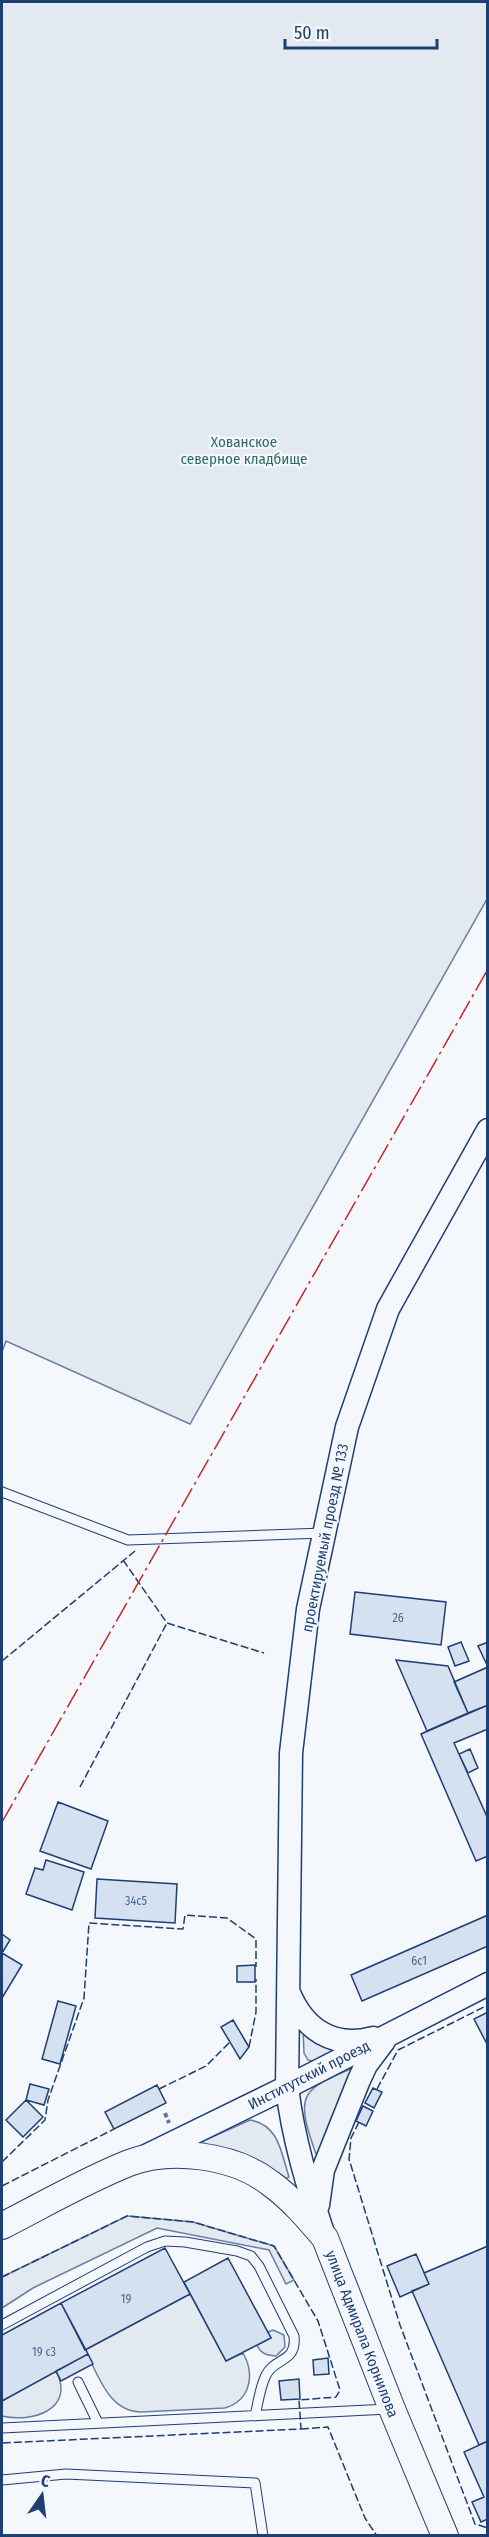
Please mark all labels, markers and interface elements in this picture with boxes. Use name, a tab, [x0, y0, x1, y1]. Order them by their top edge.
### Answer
scale bar	[285, 12, 436, 50]
text: 50 m	[294, 22, 330, 44]
park label: Хованское северное кладбище	[181, 433, 307, 468]
street label: проектируемый проезд № 133	[298, 1442, 352, 1634]
house number: 26	[392, 1611, 404, 1625]
house number: 34с5	[125, 1894, 147, 1908]
house number: 6с1	[411, 1954, 427, 1968]
street label: Институтский проезд	[245, 2037, 373, 2113]
street label: улица Адмирала Корнилова	[322, 2248, 402, 2420]
house number: 19	[121, 2292, 131, 2306]
house number: 19 с3	[32, 2345, 56, 2359]
north arrow	[12, 2465, 72, 2525]
text: С	[39, 2471, 52, 2491]

